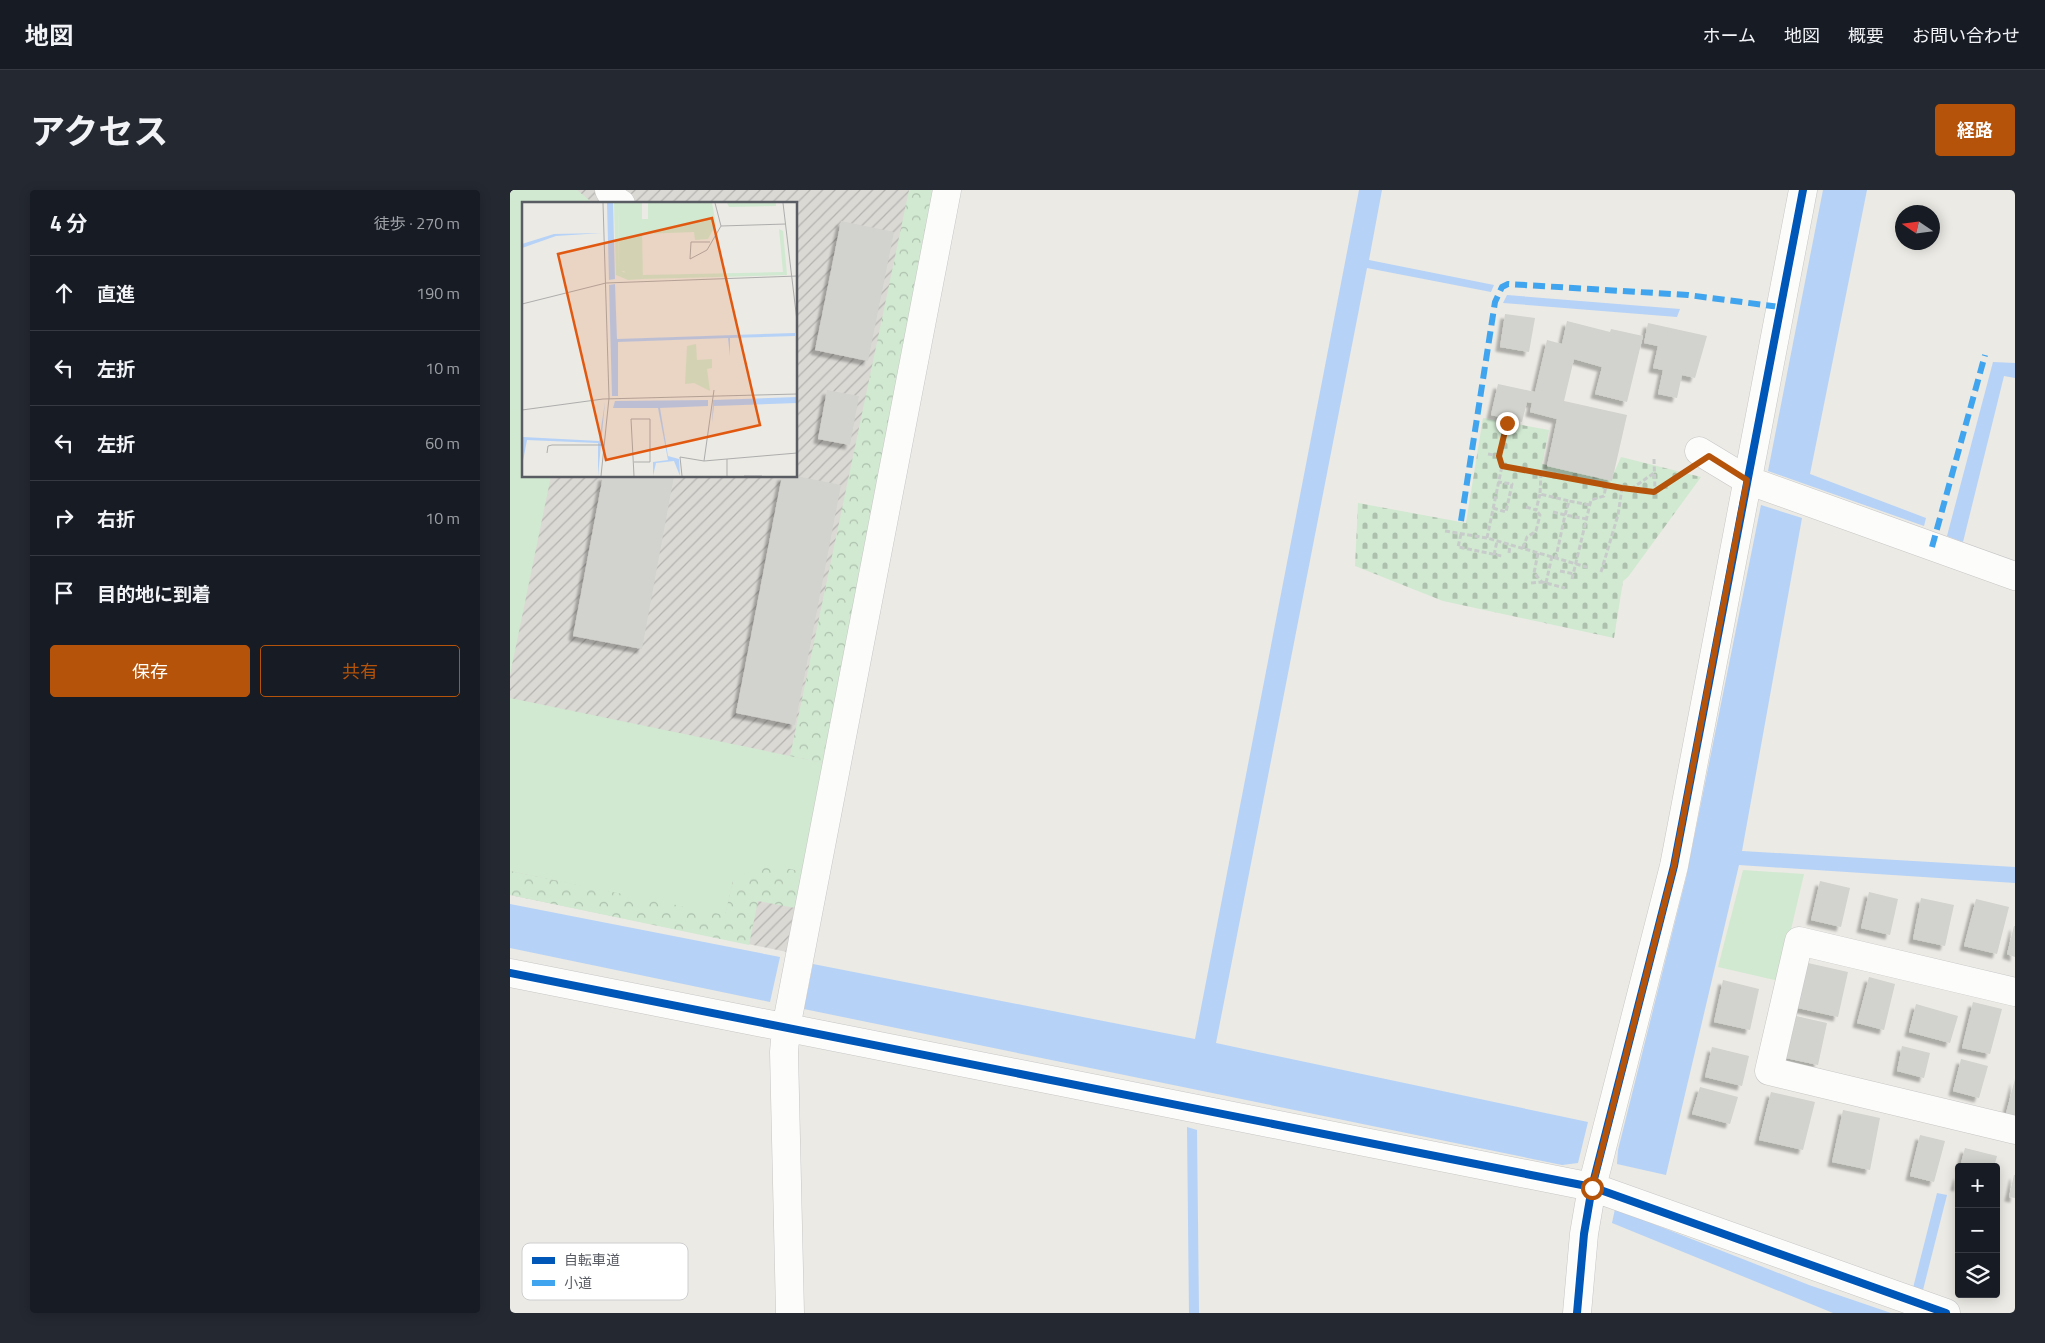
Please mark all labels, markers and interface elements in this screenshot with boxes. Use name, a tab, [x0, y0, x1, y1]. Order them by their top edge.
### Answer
text: 地図	[25, 17, 73, 53]
text: ホーム	[1703, 22, 1756, 49]
text: 地図	[1784, 22, 1820, 49]
text: 概要	[1848, 22, 1884, 49]
text: お問い合わせ	[1912, 22, 2020, 49]
text: アクセス	[30, 104, 168, 158]
button: 経路	[1935, 104, 2015, 156]
inset map	[522, 202, 798, 478]
north arrow	[1895, 205, 1940, 250]
text: 4 分	[50, 207, 87, 239]
text: 徒歩 · 270 m	[374, 211, 460, 235]
icon: ahead	[50, 279, 78, 307]
text: 直進	[97, 279, 135, 308]
text: 190 m	[416, 281, 460, 305]
icon: left	[50, 354, 78, 382]
text: 左折	[97, 354, 135, 383]
text: 10 m	[425, 356, 460, 380]
route end	[1496, 412, 1519, 435]
icon: left	[50, 429, 78, 457]
text: 左折	[97, 429, 135, 458]
text: 60 m	[425, 431, 460, 455]
icon: right	[50, 504, 78, 532]
text: 右折	[97, 504, 135, 533]
text: 10 m	[425, 506, 460, 530]
icon: arrive	[50, 579, 78, 607]
text: 目的地に到着	[97, 579, 211, 608]
button: 保存	[50, 645, 250, 697]
button: 共有	[260, 645, 460, 697]
map controls	[1955, 1163, 2000, 1298]
button: +	[1955, 1163, 2000, 1208]
route start	[1581, 1177, 1604, 1200]
button: −	[1955, 1208, 2000, 1253]
legend	[522, 1243, 688, 1300]
text: 自転車道	[564, 1249, 620, 1270]
button: layers	[1955, 1253, 2000, 1298]
text: 小道	[564, 1272, 592, 1293]

